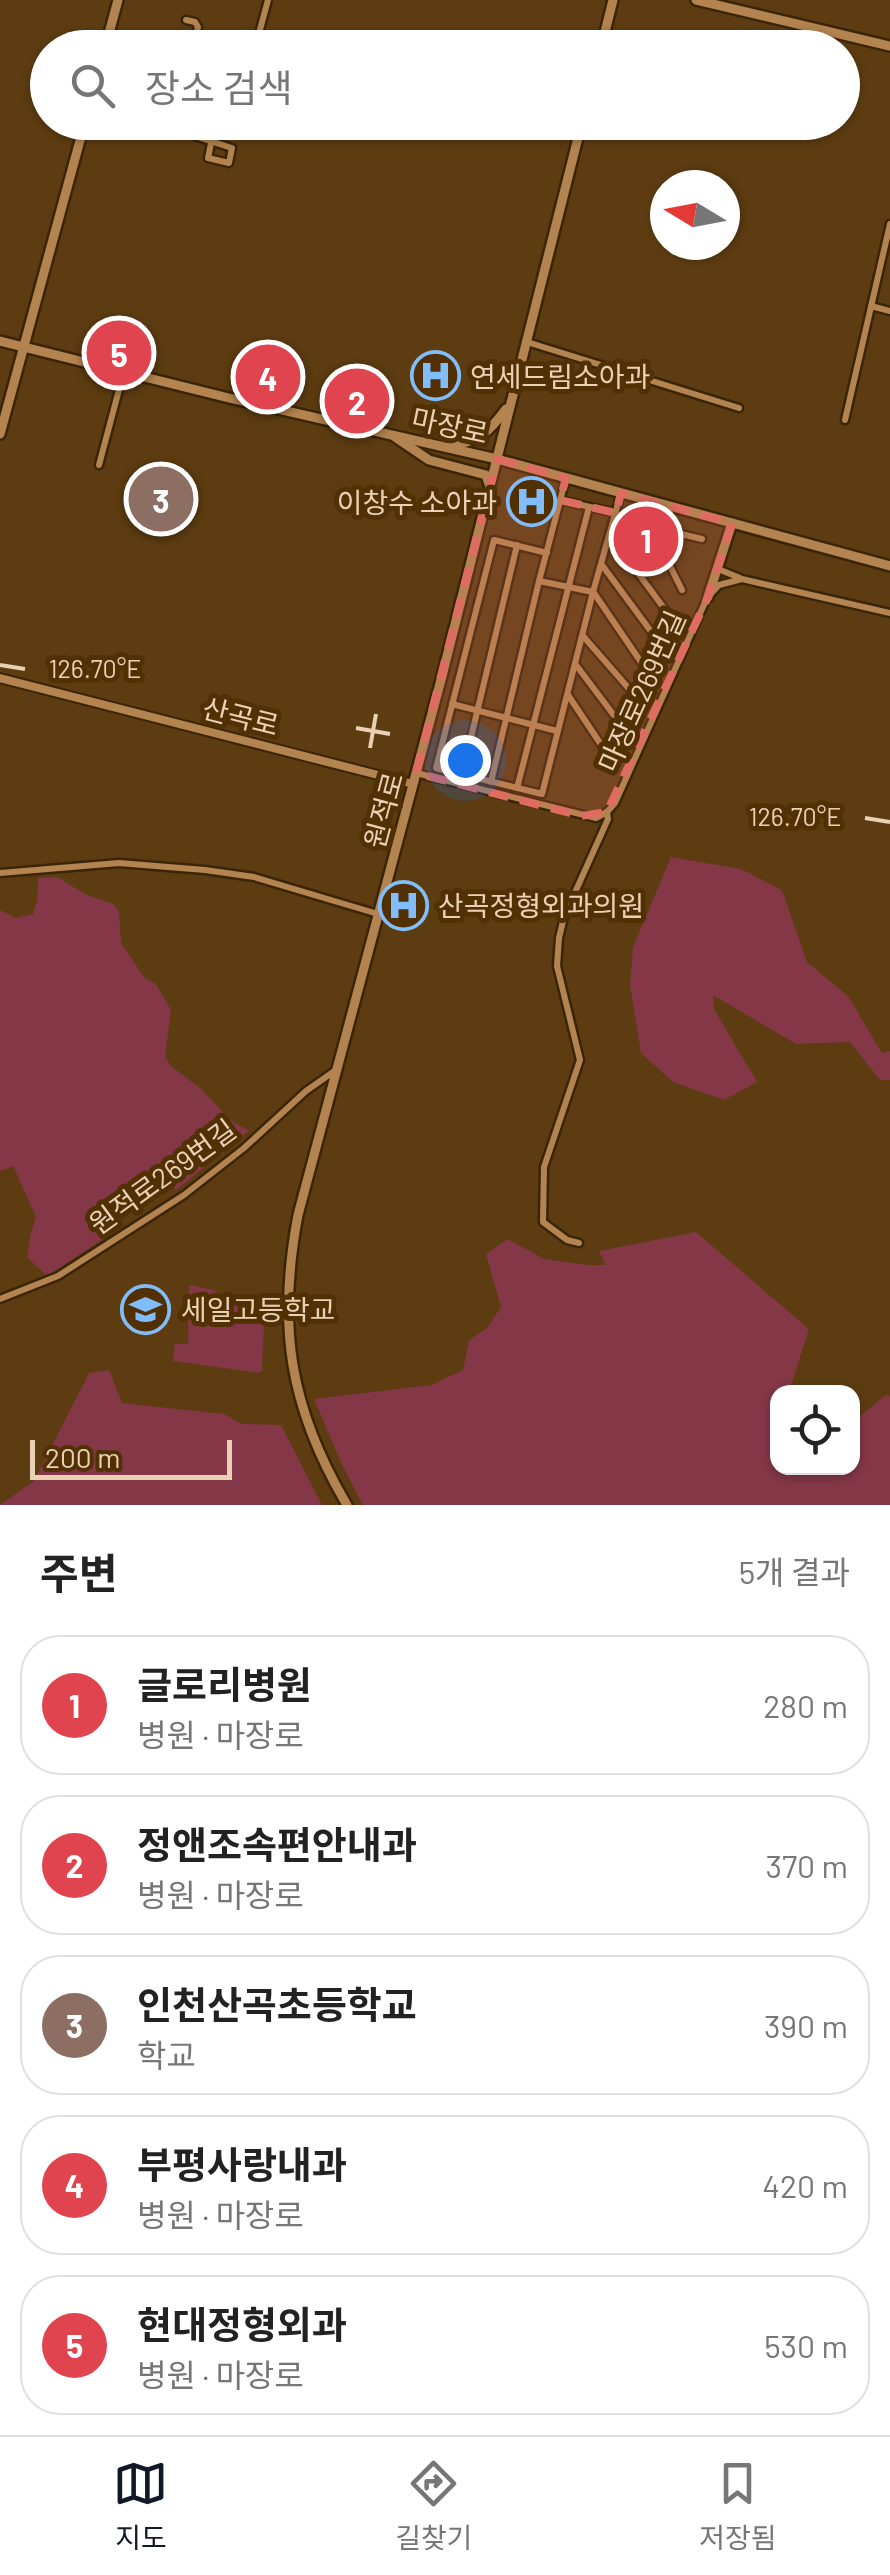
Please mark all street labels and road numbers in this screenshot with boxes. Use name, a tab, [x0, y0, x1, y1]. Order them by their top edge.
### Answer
street label: 마장로	[409, 400, 491, 450]
street label: 마장로269번길	[590, 605, 692, 777]
street label: 산곡로	[199, 690, 283, 742]
street label: 원적로	[357, 768, 409, 852]
street label: 원적로269번길	[82, 1111, 242, 1241]

